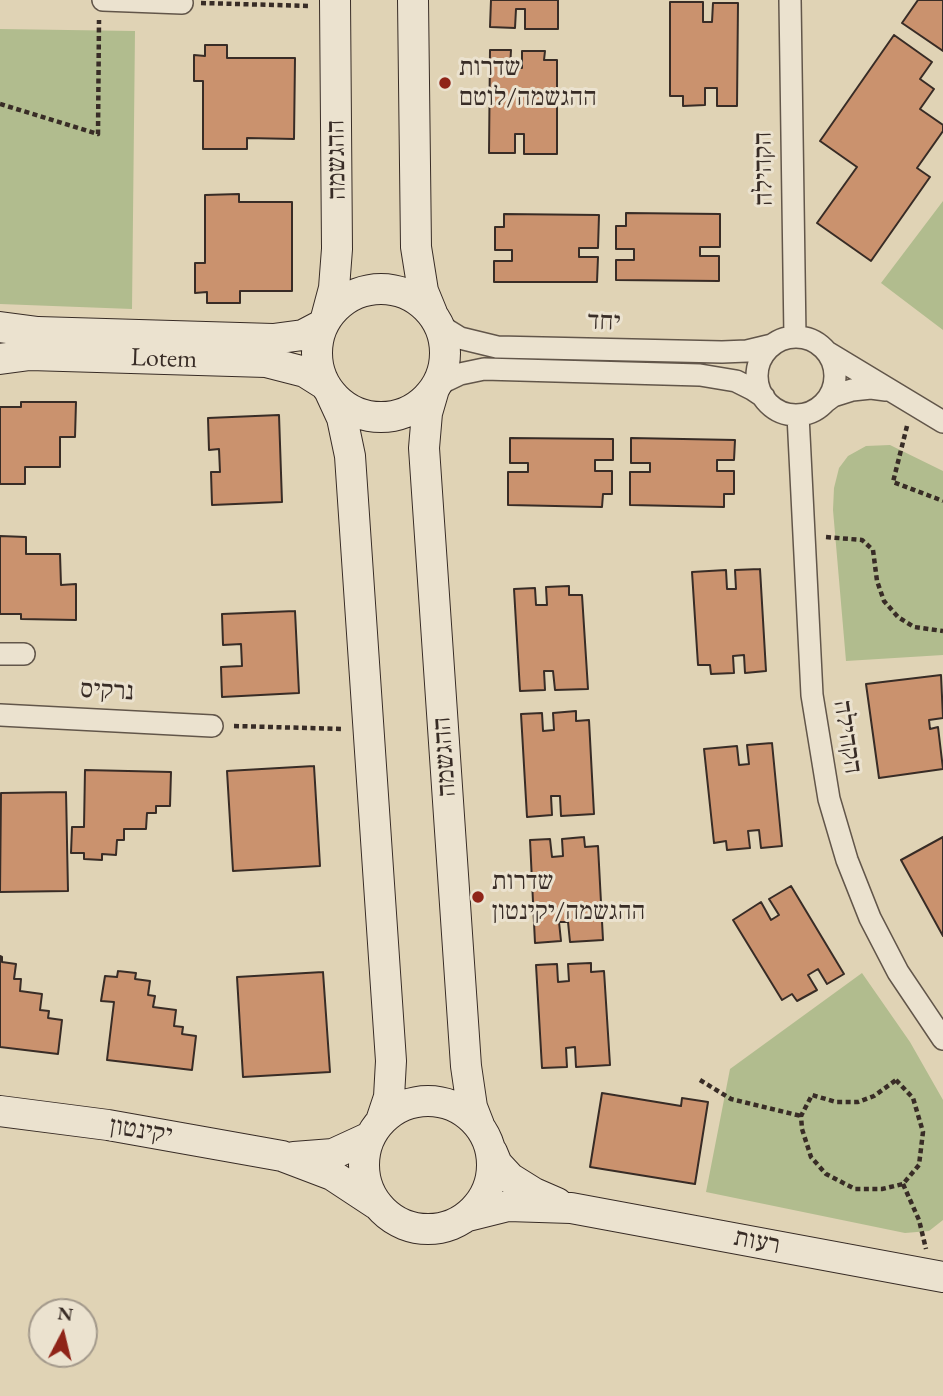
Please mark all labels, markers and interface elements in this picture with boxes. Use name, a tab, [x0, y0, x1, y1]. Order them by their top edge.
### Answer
place label: שדרות ההגשמה/לוטם	[459, 52, 597, 114]
marker: שדרות ההגשמה/לוטם	[437, 75, 453, 91]
street label: ההגשמה	[321, 120, 353, 200]
street label: הקהילה	[748, 132, 780, 206]
street label: יחד	[587, 306, 621, 338]
street label: Lotem	[130, 342, 198, 376]
street label: נרקיס	[79, 674, 135, 708]
street label: הקהילה	[826, 698, 868, 776]
street label: ההגשמה	[427, 716, 463, 798]
place label: שדרות ההגשמה/יקינטון	[492, 866, 645, 928]
marker: שדרות ההגשמה/יקינטון	[470, 889, 486, 905]
street label: יקינטון	[108, 1111, 174, 1151]
street label: רעות	[731, 1222, 783, 1262]
north arrow	[28, 1298, 98, 1368]
text: N	[56, 1300, 75, 1327]

